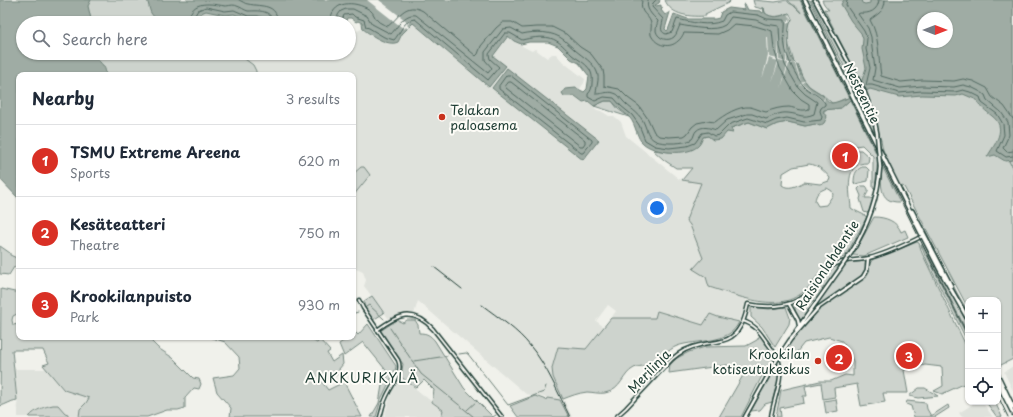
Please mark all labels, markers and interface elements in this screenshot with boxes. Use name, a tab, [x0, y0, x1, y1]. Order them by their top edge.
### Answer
north arrow	[917, 12, 953, 48]
search box	[16, 16, 356, 60]
icon: search	[30, 27, 52, 49]
text: Search here	[62, 27, 148, 50]
street label: Nesteentie	[840, 59, 885, 126]
text: Nearby	[32, 85, 94, 111]
text: 3 results	[286, 89, 340, 108]
place label: Telakan paloasema	[450, 100, 518, 134]
marker: Telakan paloasema	[437, 112, 447, 122]
text: TSMU Extreme Areena	[70, 140, 241, 163]
pin: 1	[832, 141, 858, 171]
text: 1	[42, 151, 48, 170]
text: 620 m	[298, 151, 340, 170]
text: Sports	[70, 163, 110, 182]
your location	[647, 198, 667, 218]
text: Kesäteatteri	[70, 212, 165, 235]
street label: Raisionlahdentie	[790, 216, 863, 313]
text: 2	[40, 223, 50, 242]
text: 750 m	[299, 223, 340, 242]
text: Theatre	[70, 235, 119, 254]
text: Krookilanpuisto	[70, 284, 192, 307]
text: 3	[41, 295, 49, 314]
text: 930 m	[298, 295, 340, 314]
map controls	[965, 297, 1001, 405]
button: +	[965, 297, 1001, 333]
text: Park	[70, 307, 99, 326]
button: −	[965, 333, 1001, 369]
pin: 3	[896, 341, 922, 371]
pin: 2	[826, 343, 852, 373]
street label: Merilinja	[623, 344, 675, 397]
place label: Krookilan kotiseutukeskus	[713, 344, 810, 378]
marker: Krookilan kotiseutukeskus	[813, 356, 823, 366]
district label: ANKKURIKYLÄ	[305, 367, 419, 388]
button: locate	[965, 369, 1001, 405]

